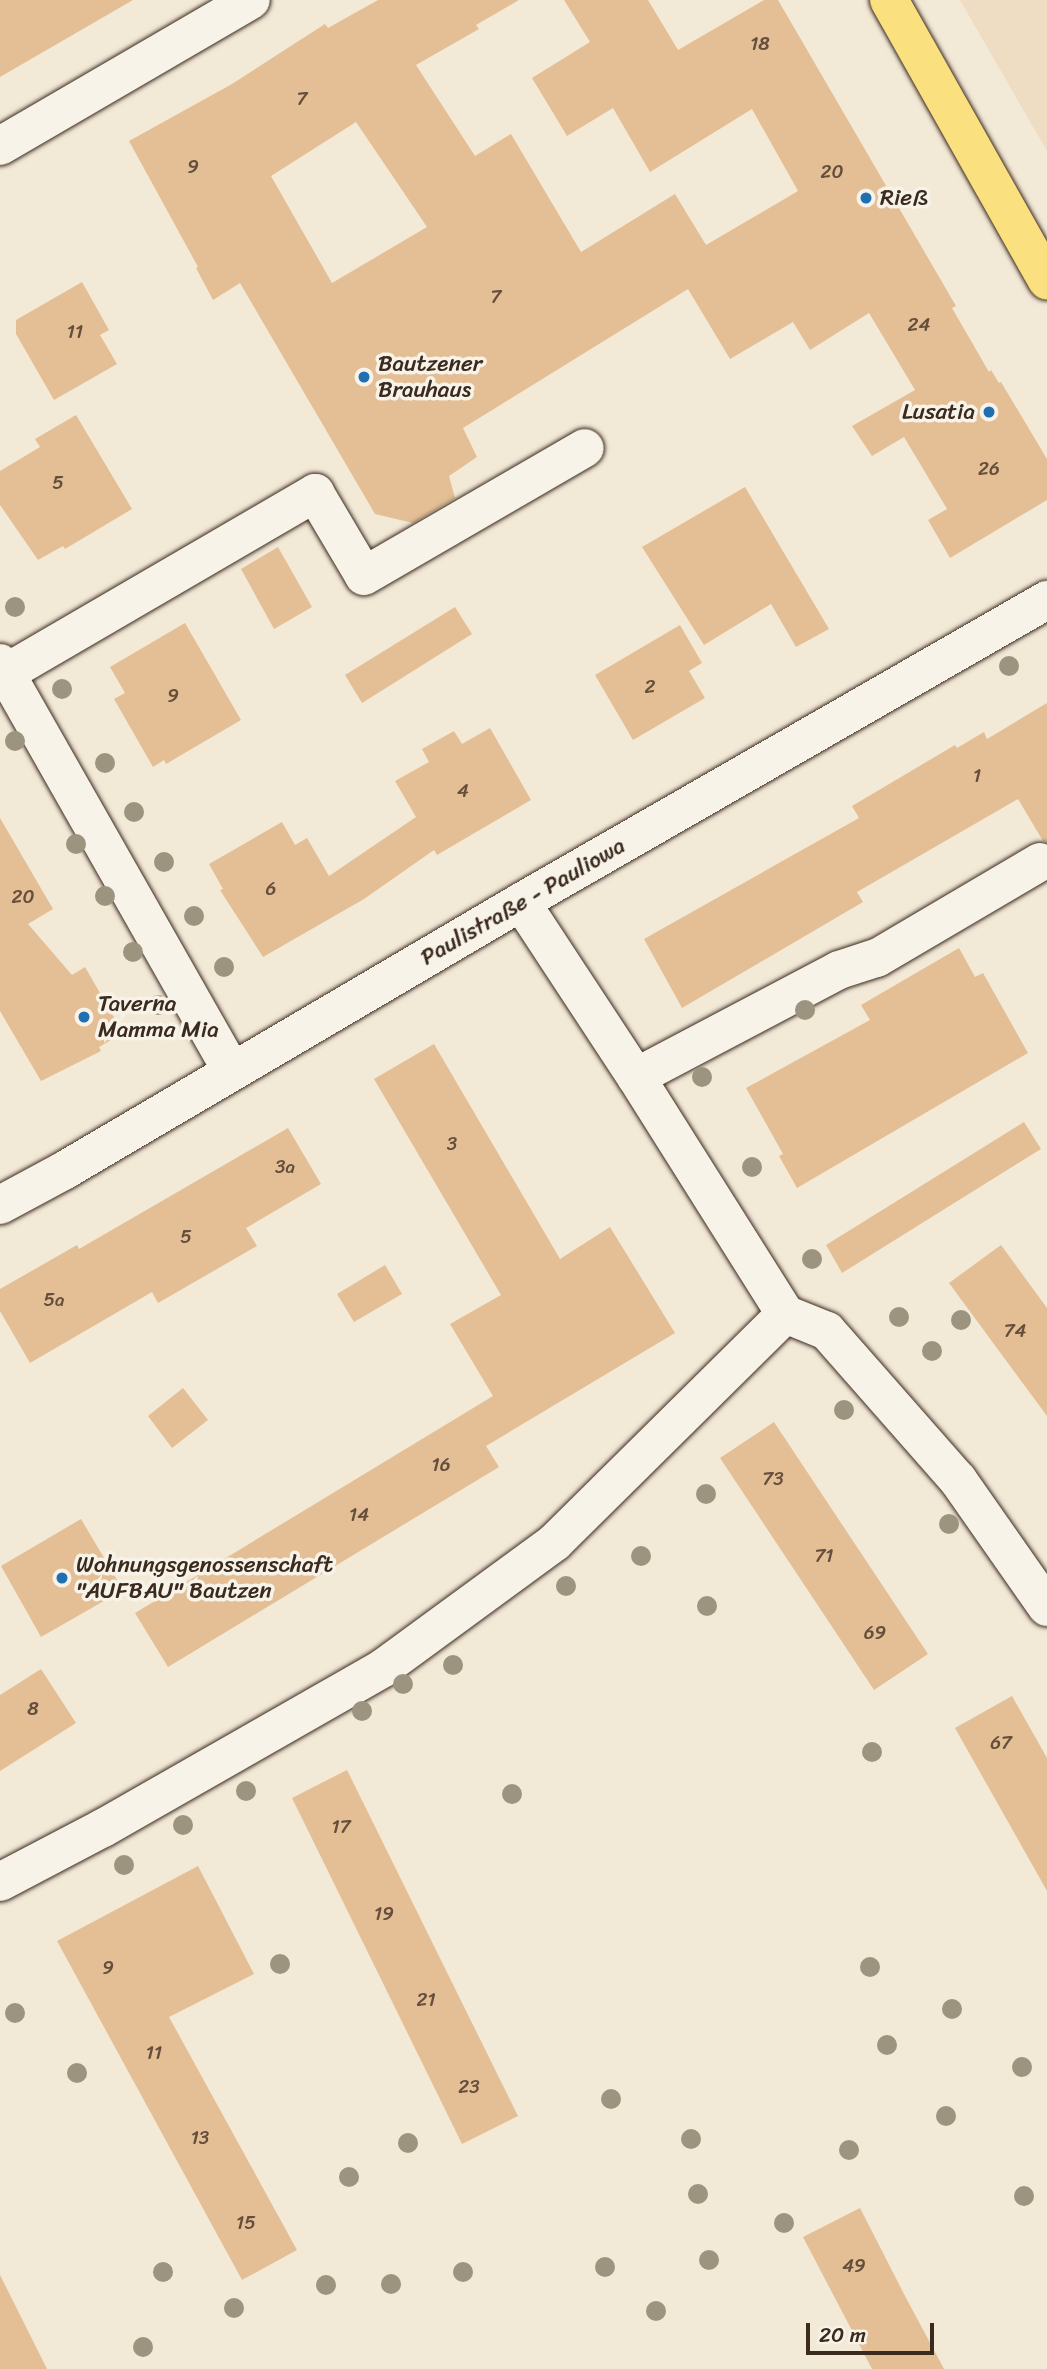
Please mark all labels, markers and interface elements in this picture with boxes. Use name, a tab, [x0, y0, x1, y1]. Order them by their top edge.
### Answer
house number: 18	[750, 33, 770, 55]
house number: 7	[297, 88, 307, 110]
house number: 9	[187, 156, 199, 178]
house number: 20	[821, 161, 843, 183]
place label: Rieß	[880, 184, 928, 212]
marker: Rieß	[858, 190, 874, 206]
house number: 7	[491, 286, 501, 308]
house number: 24	[908, 314, 930, 336]
house number: 11	[67, 321, 83, 343]
place label: Bautzener Brauhaus	[378, 350, 482, 404]
marker: Bautzener Brauhaus	[356, 369, 372, 385]
place label: Lusatia	[902, 398, 975, 426]
marker: Lusatia	[981, 404, 997, 420]
house number: 26	[978, 458, 1000, 480]
house number: 5	[52, 472, 64, 494]
house number: 2	[645, 676, 655, 698]
house number: 9	[167, 685, 179, 707]
house number: 1	[973, 765, 981, 787]
house number: 4	[457, 780, 469, 802]
street label: Paulistraße - Pauliowa	[416, 832, 630, 972]
house number: 6	[266, 878, 276, 900]
house number: 20	[12, 886, 34, 908]
place label: Taverna Mamma Mia	[98, 990, 218, 1044]
marker: Taverna Mamma Mia	[76, 1009, 92, 1025]
house number: 3	[447, 1133, 457, 1155]
house number: 3a	[275, 1156, 295, 1178]
house number: 5	[180, 1226, 192, 1248]
house number: 5a	[43, 1289, 65, 1311]
house number: 74	[1004, 1320, 1026, 1342]
house number: 16	[432, 1454, 450, 1476]
house number: 73	[762, 1468, 784, 1490]
house number: 14	[349, 1504, 369, 1526]
house number: 71	[815, 1545, 833, 1567]
place label: Wohnungsgenossenschaft "AUFBAU" Bautzen	[76, 1551, 333, 1605]
marker: Wohnungsgenossenschaft "AUFBAU" Bautzen	[54, 1570, 70, 1586]
house number: 69	[864, 1622, 886, 1644]
house number: 8	[27, 1698, 39, 1720]
house number: 67	[990, 1732, 1012, 1754]
house number: 17	[332, 1816, 350, 1838]
house number: 19	[374, 1903, 394, 1925]
house number: 9	[102, 1957, 114, 1979]
house number: 21	[416, 1989, 436, 2011]
house number: 11	[146, 2042, 162, 2064]
house number: 23	[458, 2076, 480, 2098]
house number: 13	[191, 2127, 209, 2149]
house number: 15	[236, 2212, 256, 2234]
house number: 49	[842, 2255, 866, 2277]
scale bar	[809, 2310, 937, 2354]
text: 20 m	[819, 2316, 866, 2354]

